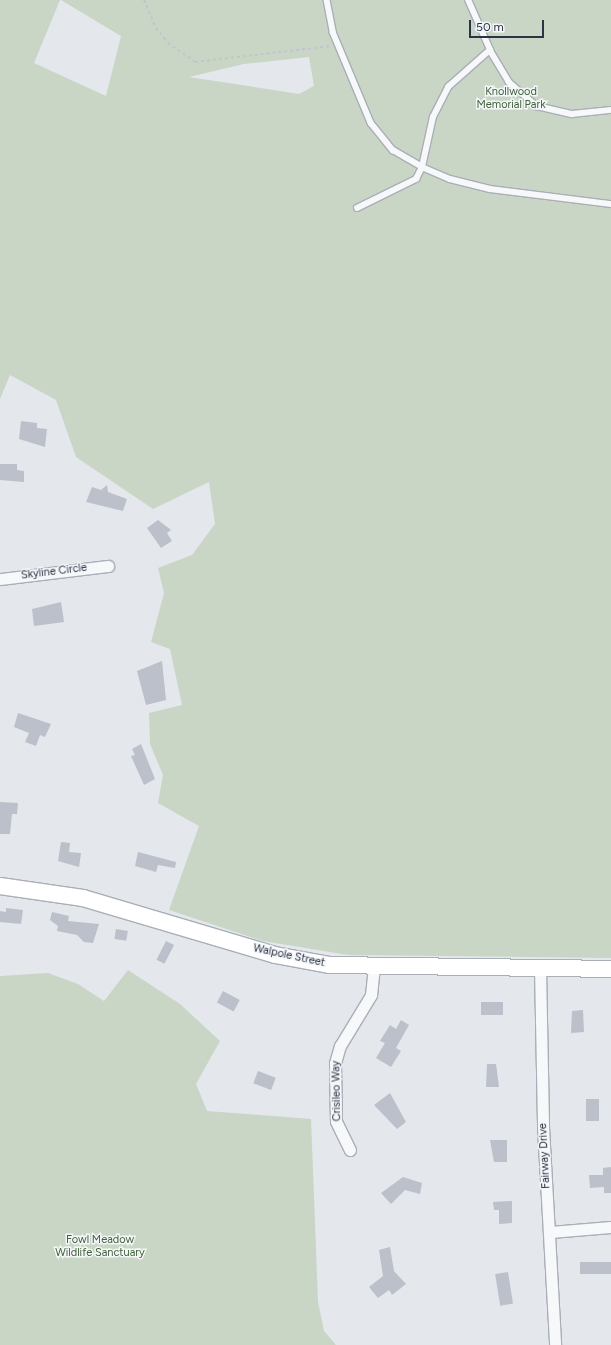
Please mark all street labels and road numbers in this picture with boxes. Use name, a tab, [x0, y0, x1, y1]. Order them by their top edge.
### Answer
street label: Skyline Circle	[20, 561, 88, 583]
street label: Walpole Street	[252, 942, 326, 970]
street label: Crisileo Way	[330, 1060, 344, 1122]
street label: Fairway Drive	[537, 1123, 553, 1189]

